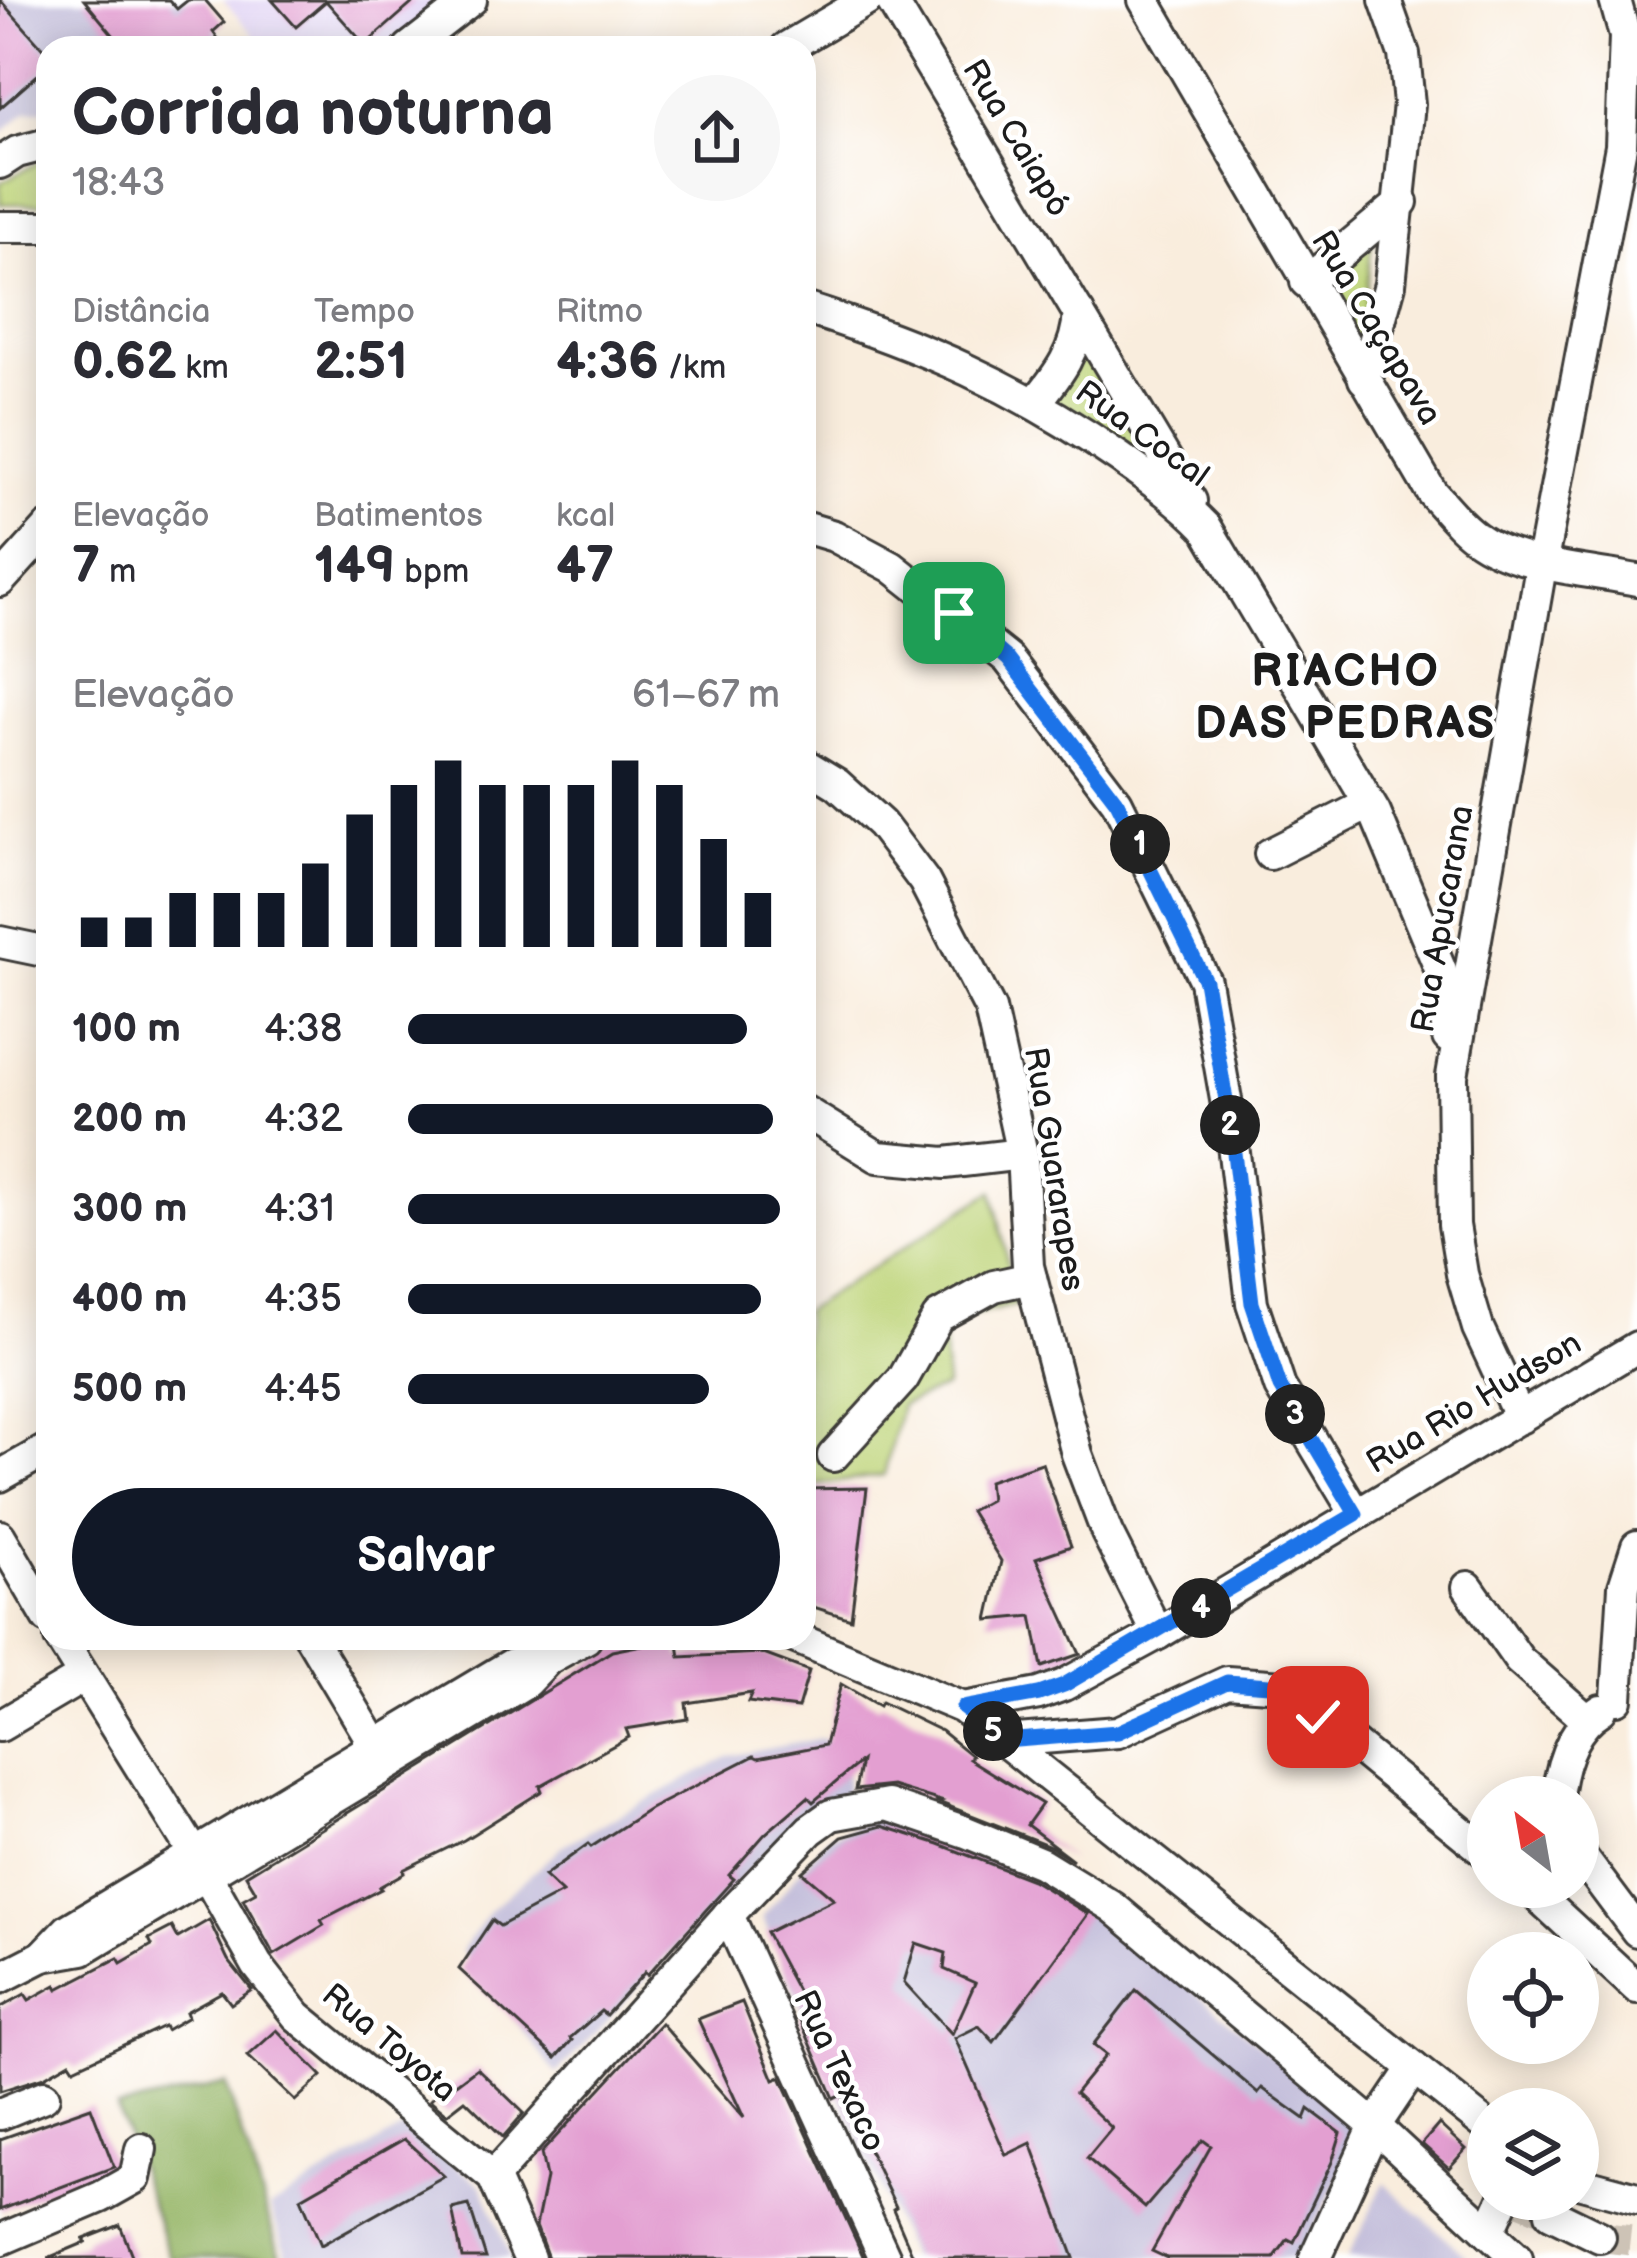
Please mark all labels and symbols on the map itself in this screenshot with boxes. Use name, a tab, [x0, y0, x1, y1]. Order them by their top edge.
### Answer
street label: Rua Caiapó	[954, 52, 1078, 224]
street label: Rua Caçapava	[1302, 224, 1450, 432]
street label: Rua Cocal	[1067, 372, 1217, 496]
pin	[903, 562, 1005, 664]
district label: RIACHO DAS PEDRAS	[1195, 645, 1497, 752]
street label: Rua Apucarana	[1403, 802, 1483, 1036]
pin: 1	[1110, 814, 1170, 874]
street label: Rua Guararapes	[1015, 1044, 1093, 1294]
pin: 2	[1200, 1095, 1260, 1155]
street label: Rua Rio Hudson	[1359, 1323, 1589, 1483]
pin: 3	[1265, 1384, 1325, 1444]
pin: 4	[1171, 1578, 1231, 1638]
pin	[1267, 1666, 1369, 1768]
pin: 5	[963, 1701, 1023, 1761]
north arrow	[1467, 1776, 1599, 1908]
street label: Rua Toyota	[314, 1975, 464, 2111]
street label: Rua Texaco	[784, 1984, 894, 2158]

